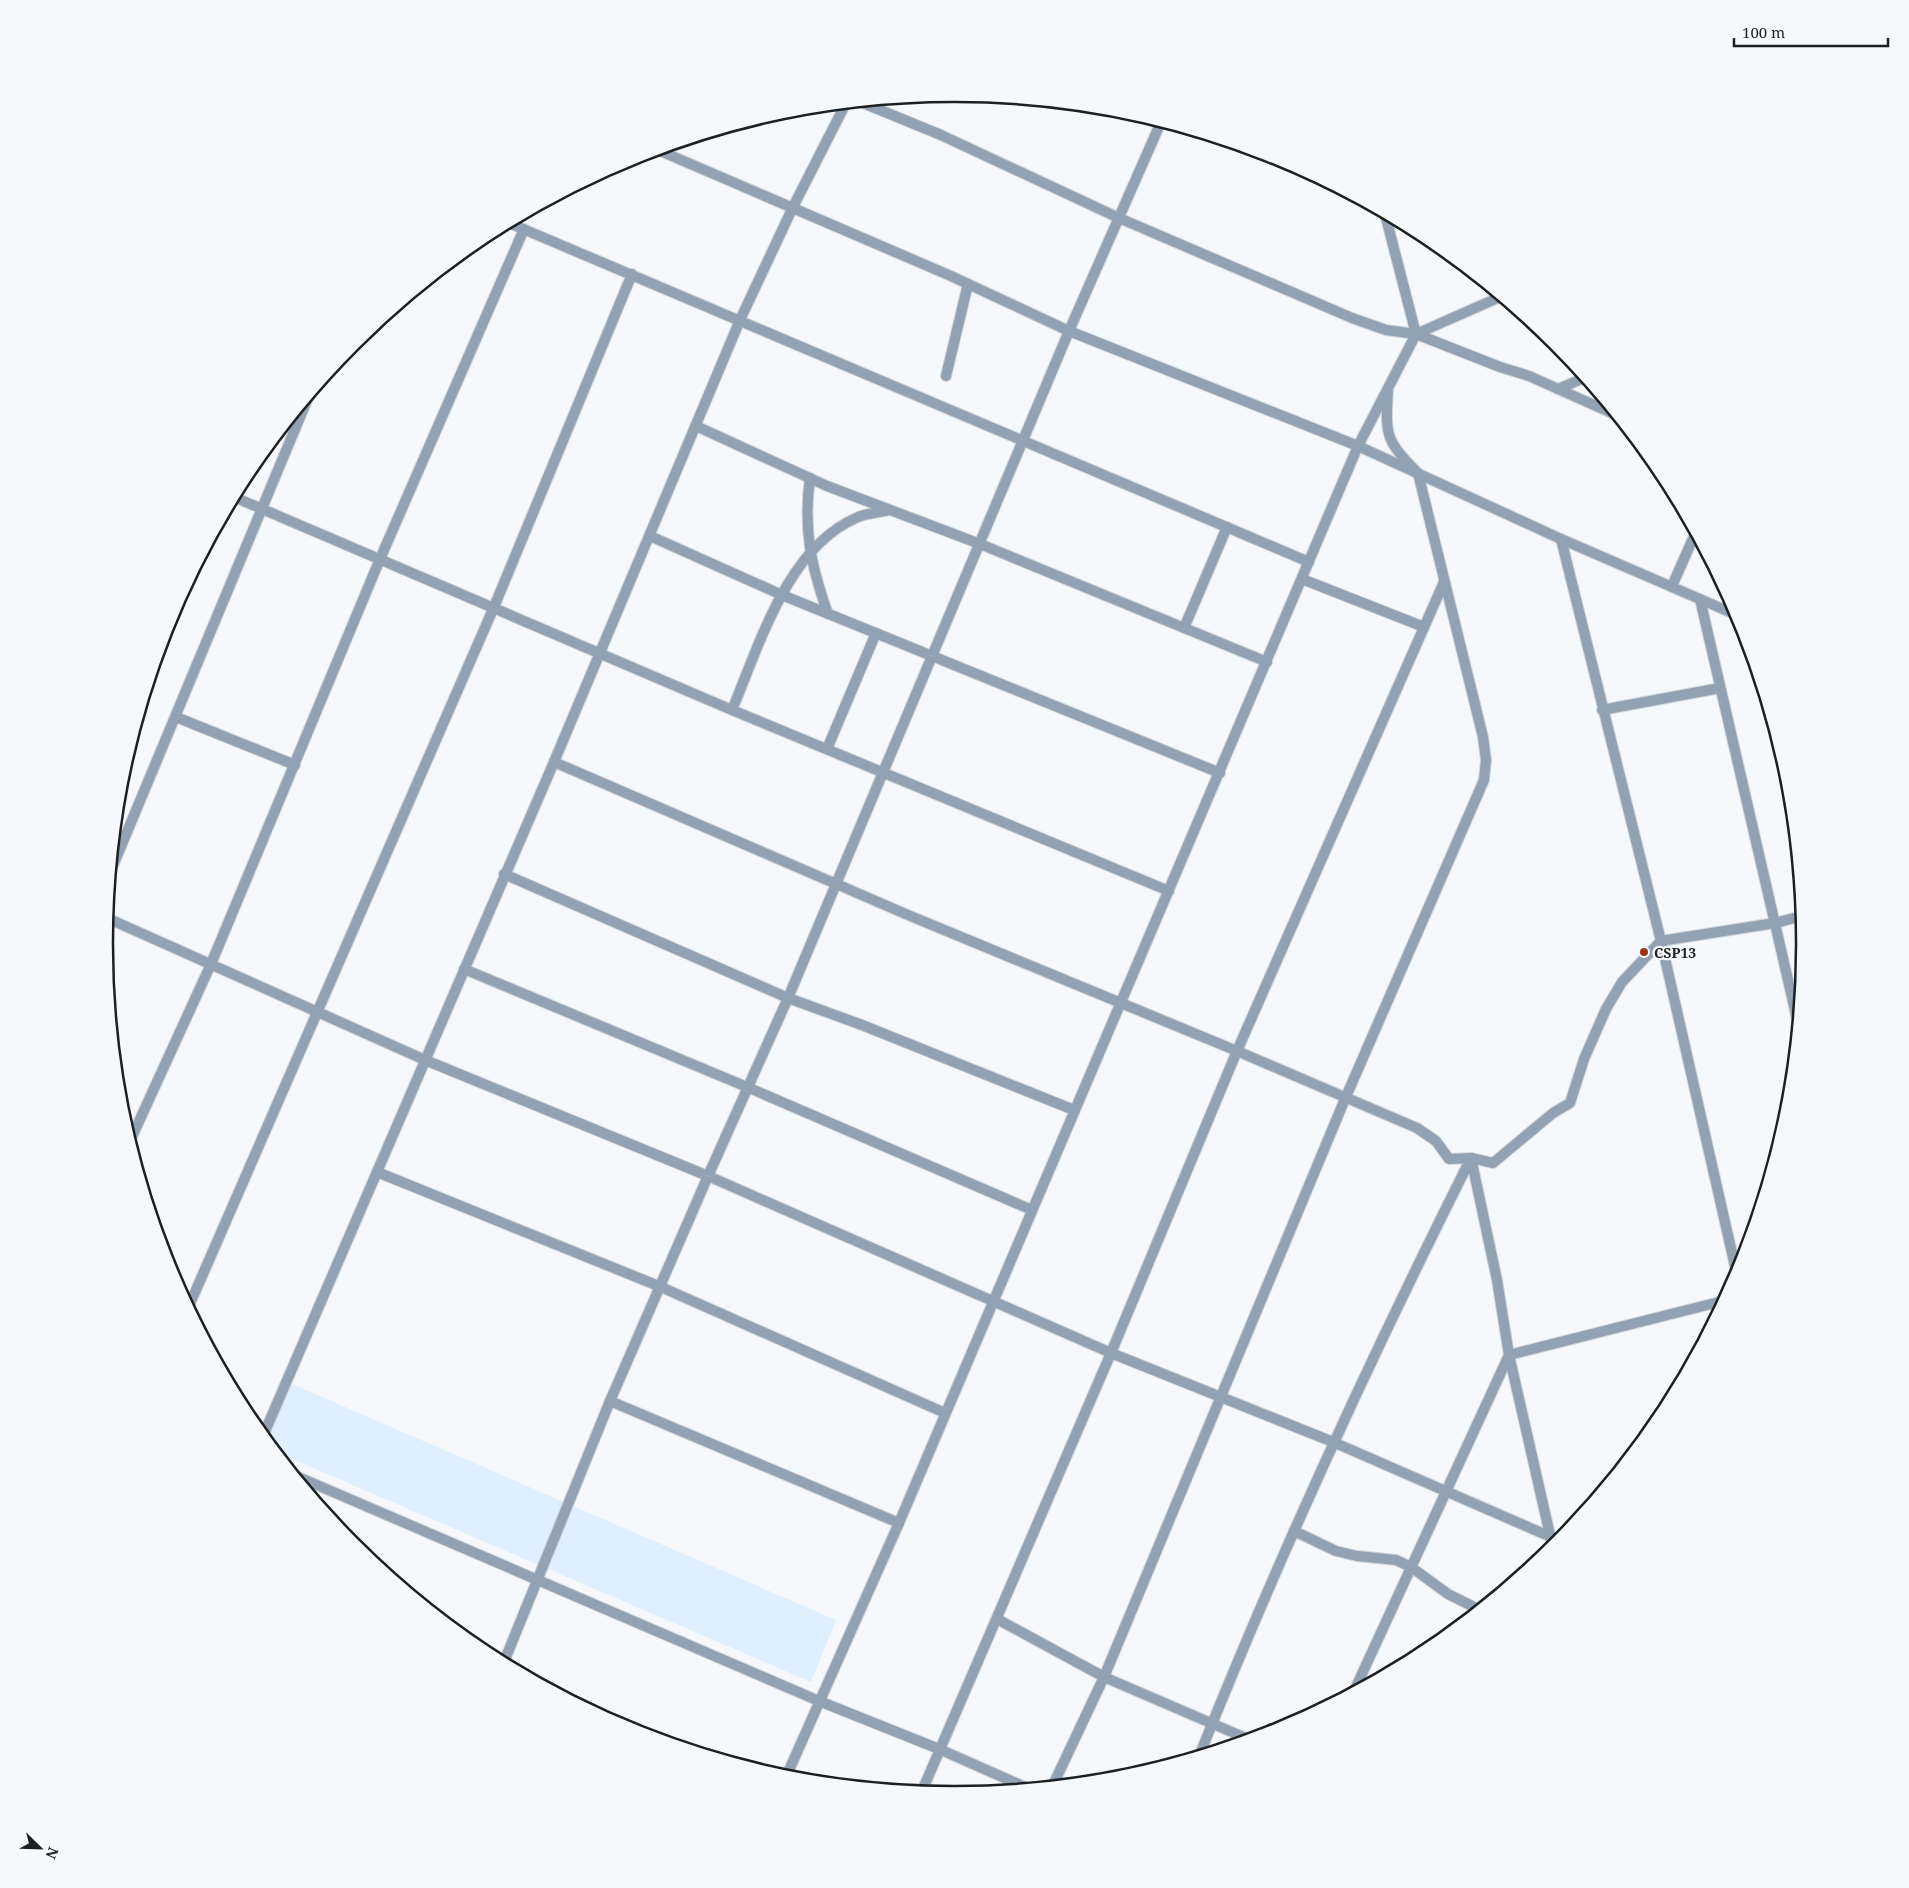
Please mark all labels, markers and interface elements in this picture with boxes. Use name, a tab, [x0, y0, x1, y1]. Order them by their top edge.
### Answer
scale bar	[1734, 15, 1888, 47]
text: 100 m	[1742, 22, 1785, 42]
place label: CSP13	[1654, 943, 1696, 962]
marker: CSP13	[1638, 946, 1650, 958]
north arrow	[15, 1823, 65, 1873]
text: N	[42, 1844, 63, 1862]

